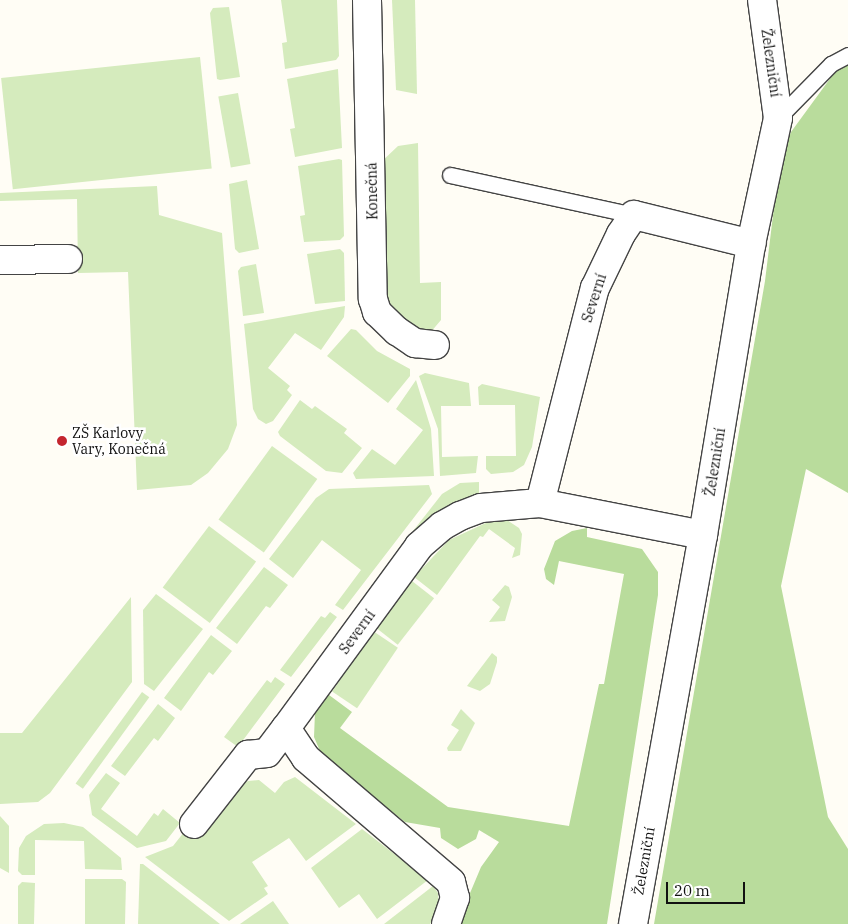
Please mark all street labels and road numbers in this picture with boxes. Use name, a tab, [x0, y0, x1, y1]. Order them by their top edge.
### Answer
street label: Železniční	[758, 28, 784, 98]
street label: Konečná	[363, 162, 381, 220]
street label: Severní	[578, 272, 610, 324]
street label: Železniční	[701, 427, 729, 497]
street label: Severní	[335, 607, 379, 657]
street label: Železniční	[630, 826, 658, 896]

